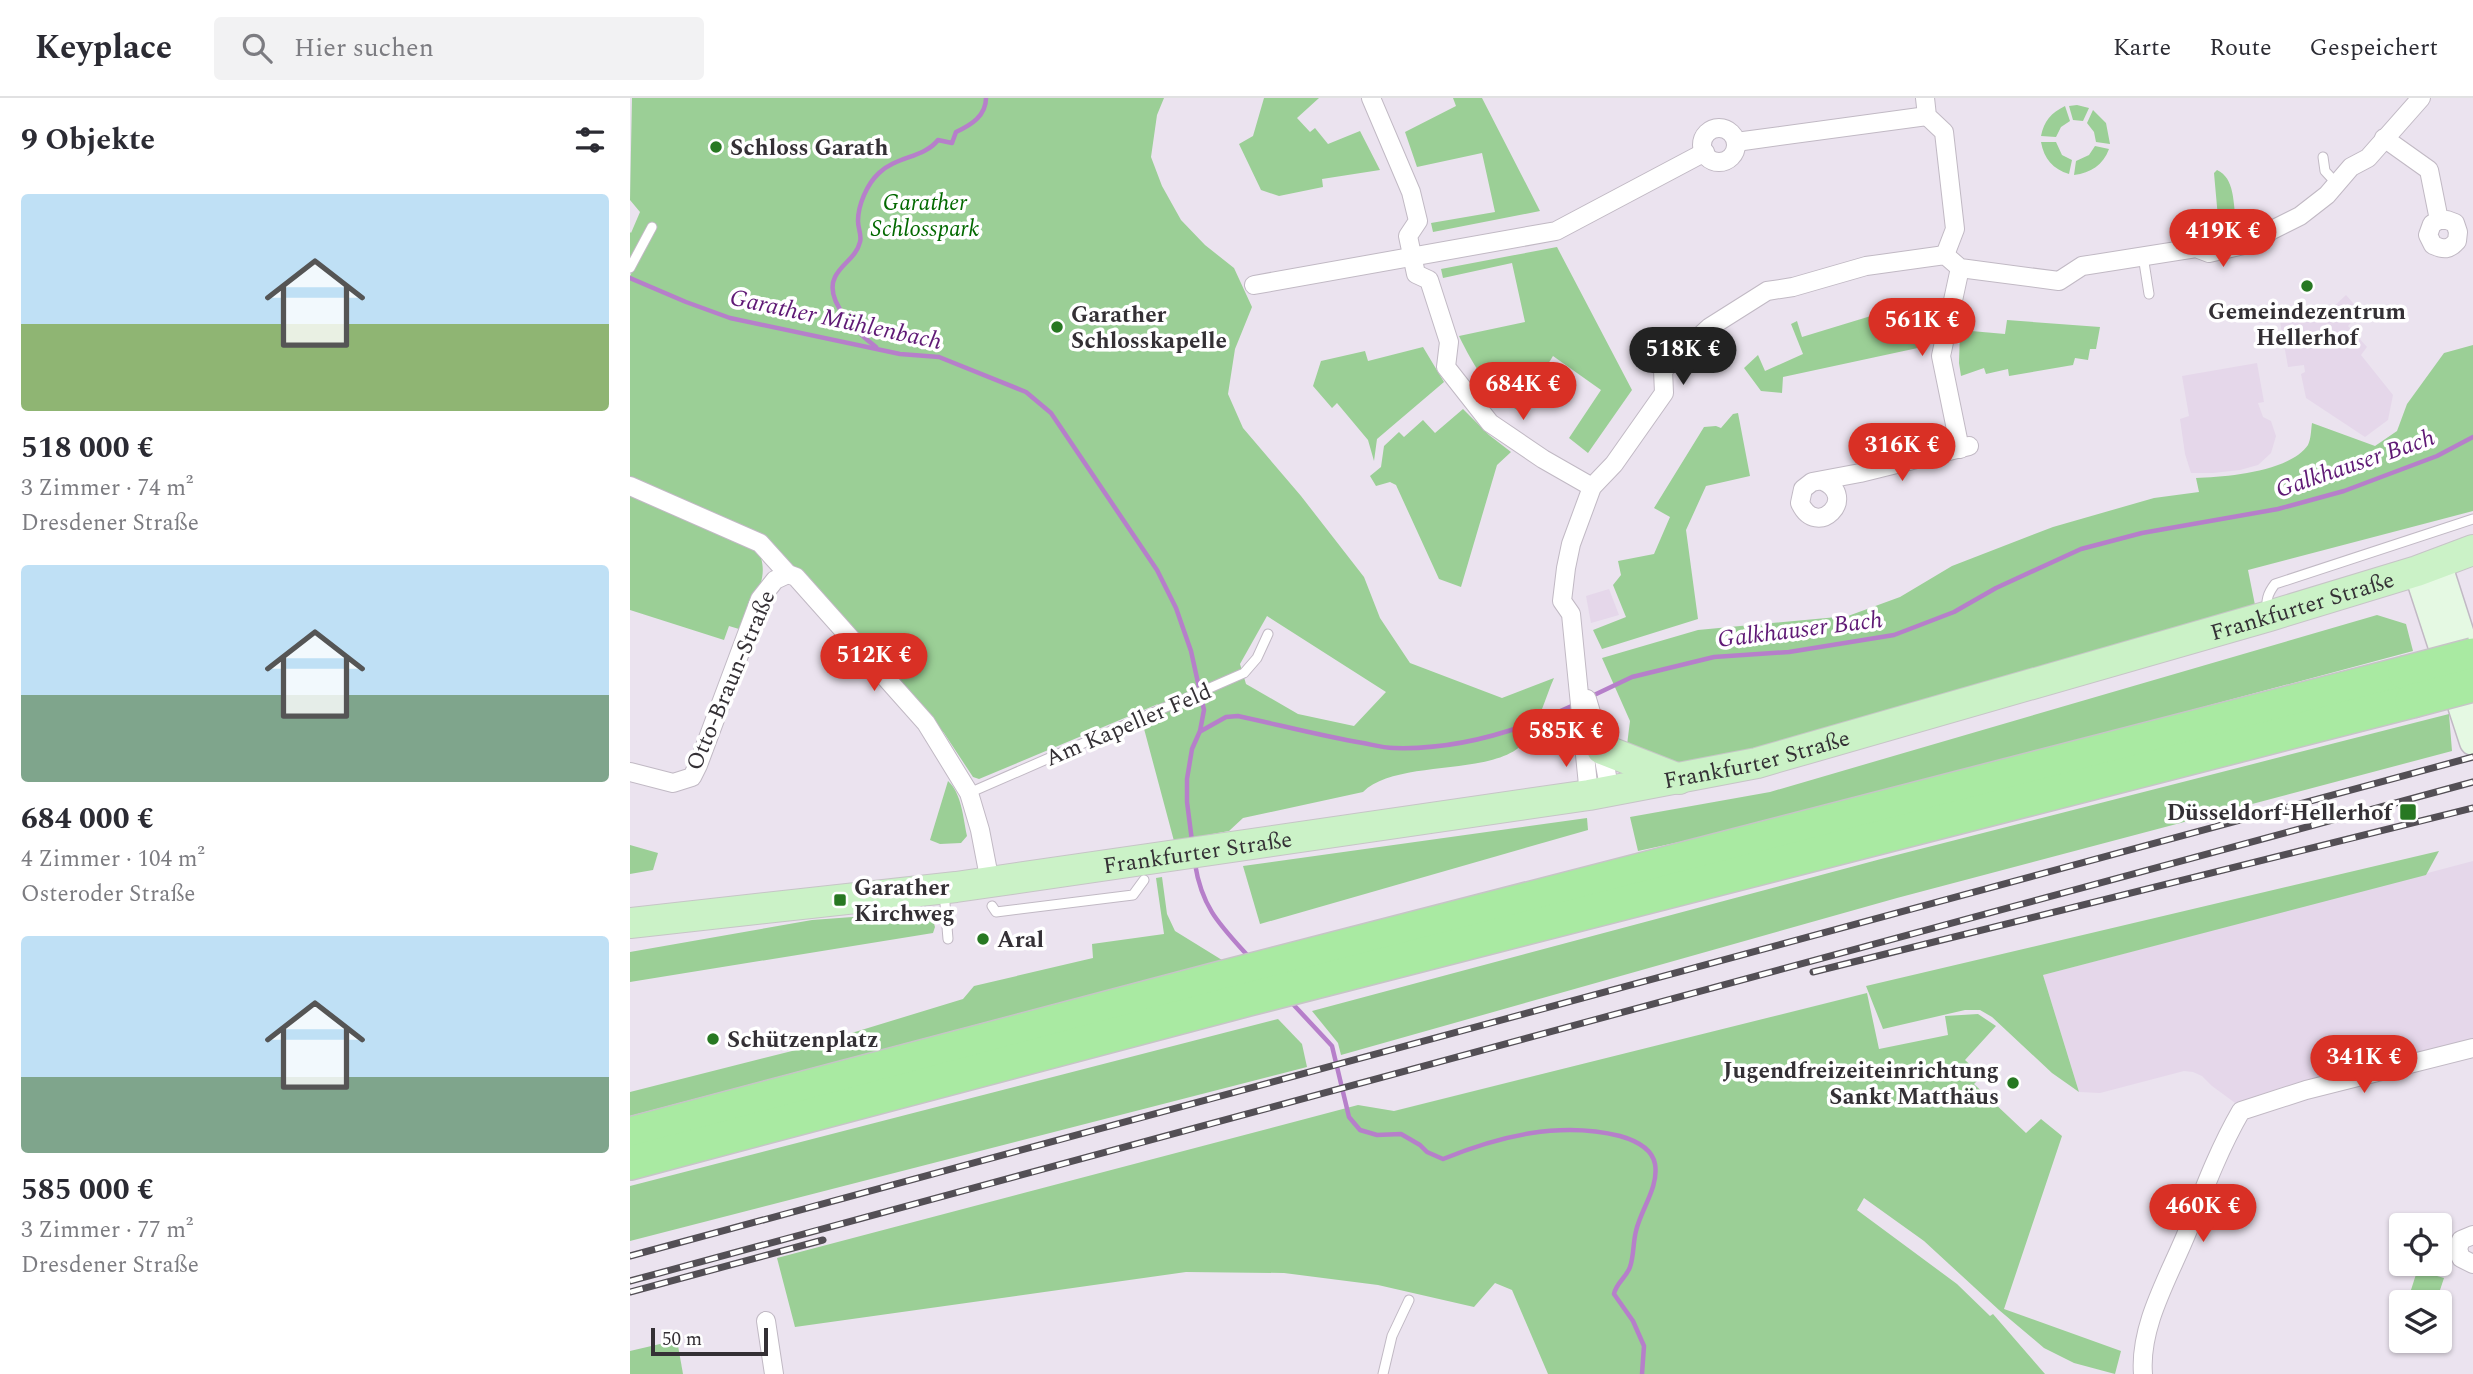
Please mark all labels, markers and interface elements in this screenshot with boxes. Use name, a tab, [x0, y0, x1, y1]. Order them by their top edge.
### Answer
search box	[214, 17, 704, 80]
text: Keyplace	[35, 23, 172, 73]
text: Hier suchen	[294, 28, 434, 68]
icon: search	[238, 29, 276, 67]
text: Karte	[2113, 30, 2171, 66]
text: Route	[2209, 30, 2272, 66]
text: Gespeichert	[2310, 30, 2438, 66]
text: 9 Objekte	[21, 117, 155, 163]
icon: filters	[571, 121, 609, 159]
place label: Schloss Garath	[730, 131, 889, 166]
marker: Schloss Garath	[708, 139, 724, 155]
park label: Garather Schlosspark	[871, 186, 980, 247]
pin: 419K €	[2166, 209, 2280, 269]
text: 419K €	[2185, 214, 2261, 249]
icon: home	[252, 240, 378, 366]
marker: Gemeindezentrum Hellerhof	[2299, 278, 2315, 294]
water label: Garather Mühlenbach	[726, 280, 945, 360]
place label: Gemeindezentrum Hellerhof	[2208, 295, 2406, 356]
place label: Garather Schlosskapelle	[1071, 298, 1227, 359]
pin: 561K €	[1865, 299, 1979, 358]
text: 561K €	[1884, 303, 1960, 338]
marker: Garather Schlosskapelle	[1049, 319, 1065, 335]
pin: 518K €	[1626, 328, 1740, 387]
text: 518K €	[1645, 332, 1721, 367]
pin: 684K €	[1466, 362, 1580, 422]
text: 684K €	[1485, 367, 1561, 402]
water label: Galkhauser Bach	[2271, 420, 2440, 508]
pin: 316K €	[1845, 424, 1959, 483]
text: 518 000 €	[21, 425, 154, 471]
text: 316K €	[1864, 428, 1940, 463]
text: 3 Zimmer · 74 m²	[21, 471, 193, 506]
text: Dresdener Straße	[21, 506, 199, 541]
street label: Frankfurter Straße	[2206, 563, 2399, 651]
street label: Otto-Braun-Straße	[678, 585, 785, 776]
water label: Galkhauser Bach	[1715, 602, 1885, 658]
icon: home	[252, 611, 378, 737]
pin: 512K €	[817, 634, 931, 693]
text: 512K €	[836, 638, 912, 673]
street label: Am Kapeller Feld	[1040, 674, 1218, 776]
pin: 585K €	[1509, 710, 1623, 769]
text: 585K €	[1528, 714, 1604, 749]
street label: Frankfurter Straße	[1661, 721, 1854, 799]
text: 684 000 €	[21, 796, 154, 842]
place label: Düsseldorf-Hellerhof	[2167, 796, 2393, 831]
marker: Düsseldorf-Hellerhof	[2398, 802, 2418, 822]
street label: Frankfurter Straße	[1101, 822, 1295, 884]
text: 4 Zimmer · 104 m²	[21, 842, 205, 877]
place label: Garather Kirchweg	[854, 871, 955, 932]
text: Osteroder Straße	[21, 877, 196, 912]
marker: Garather Kirchweg	[832, 892, 848, 908]
place label: Aral	[997, 923, 1044, 958]
marker: Aral	[975, 931, 991, 947]
icon: home	[252, 982, 378, 1108]
place label: Schützenplatz	[727, 1023, 879, 1058]
marker: Schützenplatz	[705, 1031, 721, 1047]
pin: 341K €	[2307, 1035, 2421, 1095]
text: 341K €	[2326, 1040, 2402, 1075]
place label: Jugendfreizeiteinrichtung Sankt Matthäus	[1723, 1054, 1999, 1115]
marker: Jugendfreizeiteinrichtung Sankt Matthäus	[2005, 1075, 2021, 1091]
text: 585 000 €	[21, 1167, 154, 1213]
pin: 460K €	[2146, 1184, 2260, 1244]
text: 460K €	[2165, 1189, 2241, 1224]
text: 3 Zimmer · 77 m²	[21, 1213, 193, 1248]
map controls	[2389, 1213, 2452, 1353]
button: locate	[2389, 1213, 2452, 1276]
text: Dresdener Straße	[21, 1248, 199, 1283]
button: layers	[2389, 1290, 2452, 1353]
scale bar	[651, 1325, 768, 1357]
text: 50 m	[662, 1325, 702, 1354]

